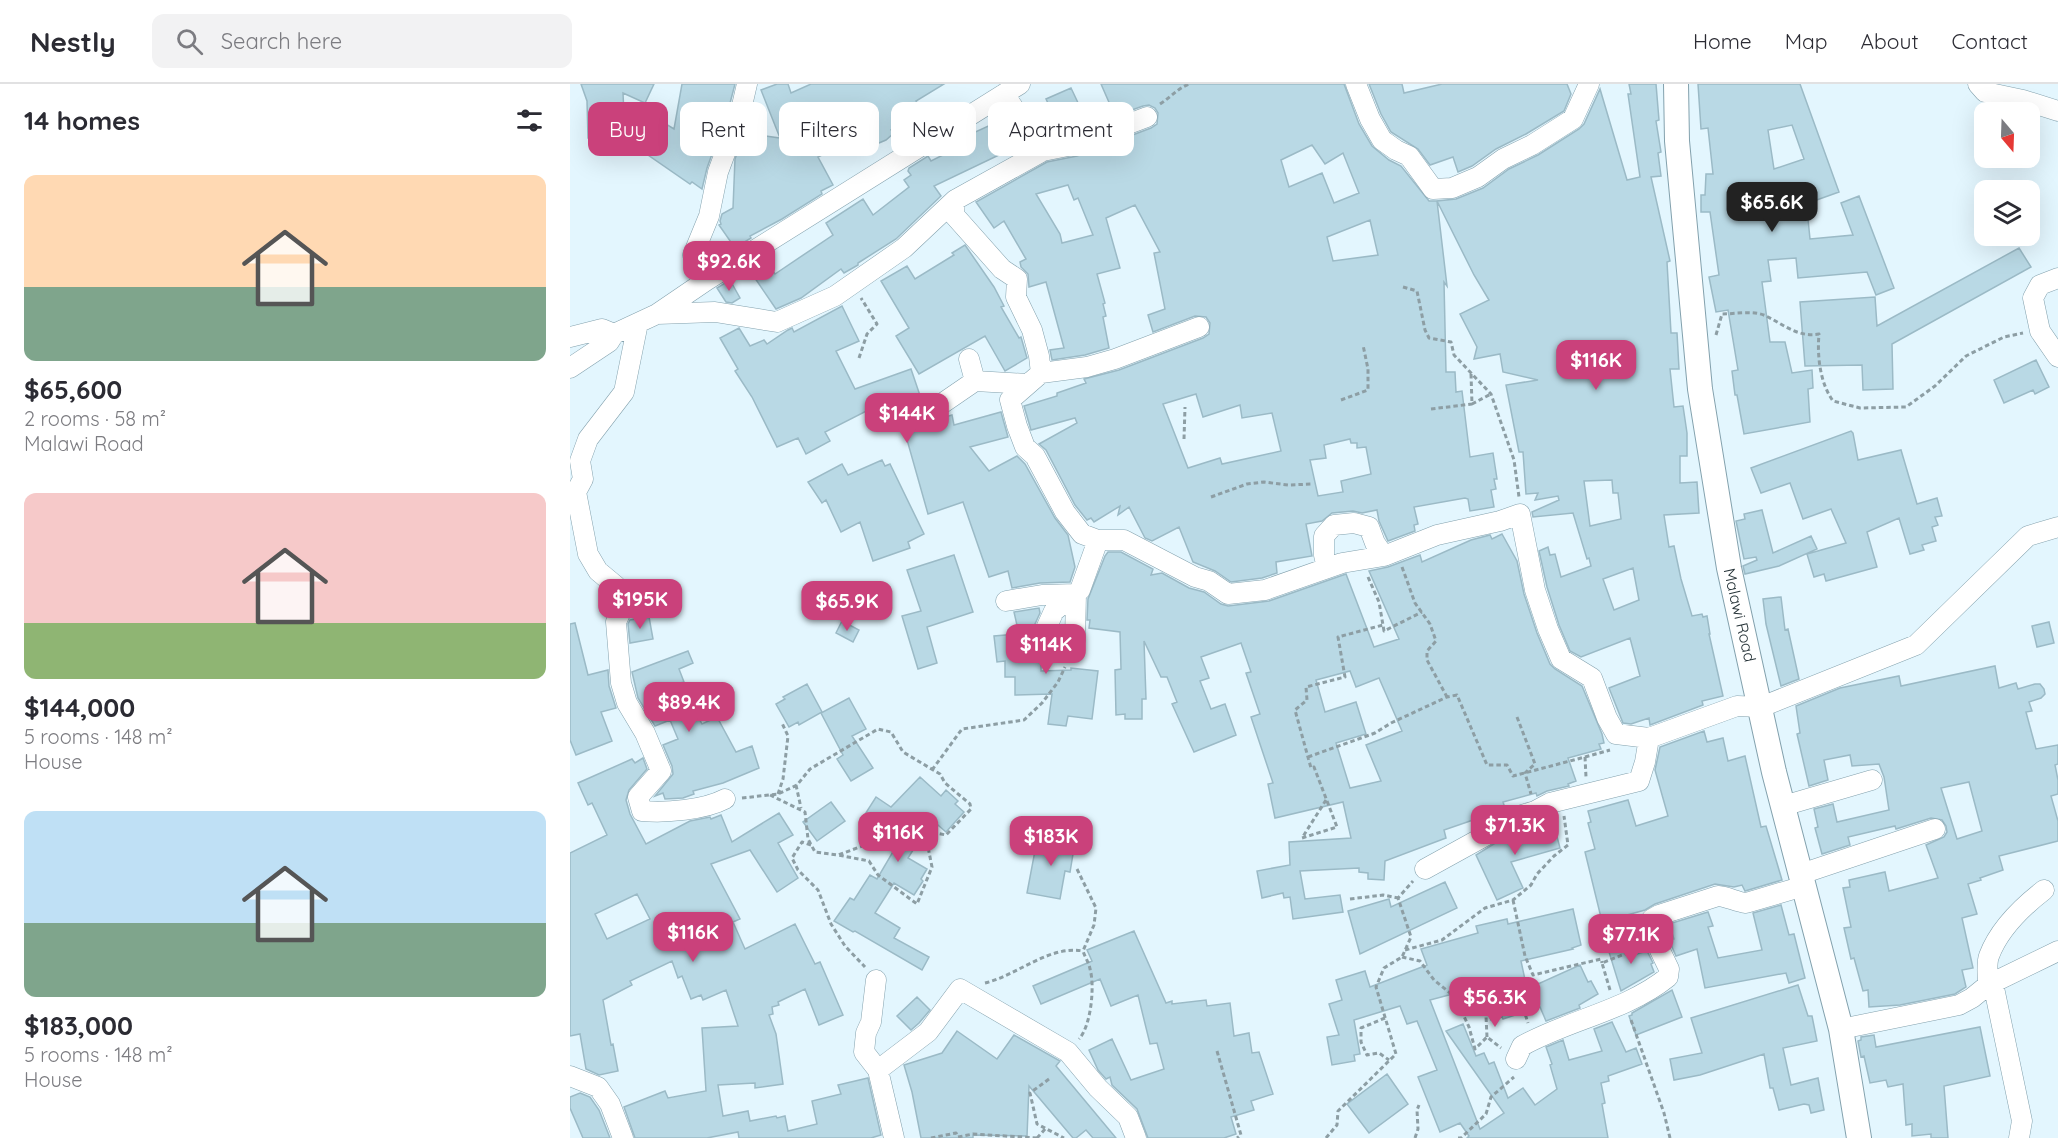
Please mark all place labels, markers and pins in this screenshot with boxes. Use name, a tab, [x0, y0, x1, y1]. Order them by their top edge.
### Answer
pin: $65.6K	[1723, 182, 1821, 233]
pin: $92.6K	[680, 241, 778, 292]
pin: $116K	[1554, 340, 1638, 391]
pin: $144K	[865, 393, 949, 444]
pin: $195K	[598, 579, 682, 630]
pin: $65.9K	[798, 581, 896, 632]
pin: $114K	[1004, 624, 1088, 675]
pin: $89.4K	[640, 682, 738, 733]
pin: $71.3K	[1466, 805, 1564, 856]
pin: $116K	[856, 812, 940, 863]
pin: $183K	[1009, 816, 1093, 867]
pin: $116K	[651, 912, 735, 963]
pin: $77.1K	[1582, 914, 1680, 965]
pin: $56.3K	[1446, 977, 1544, 1028]

